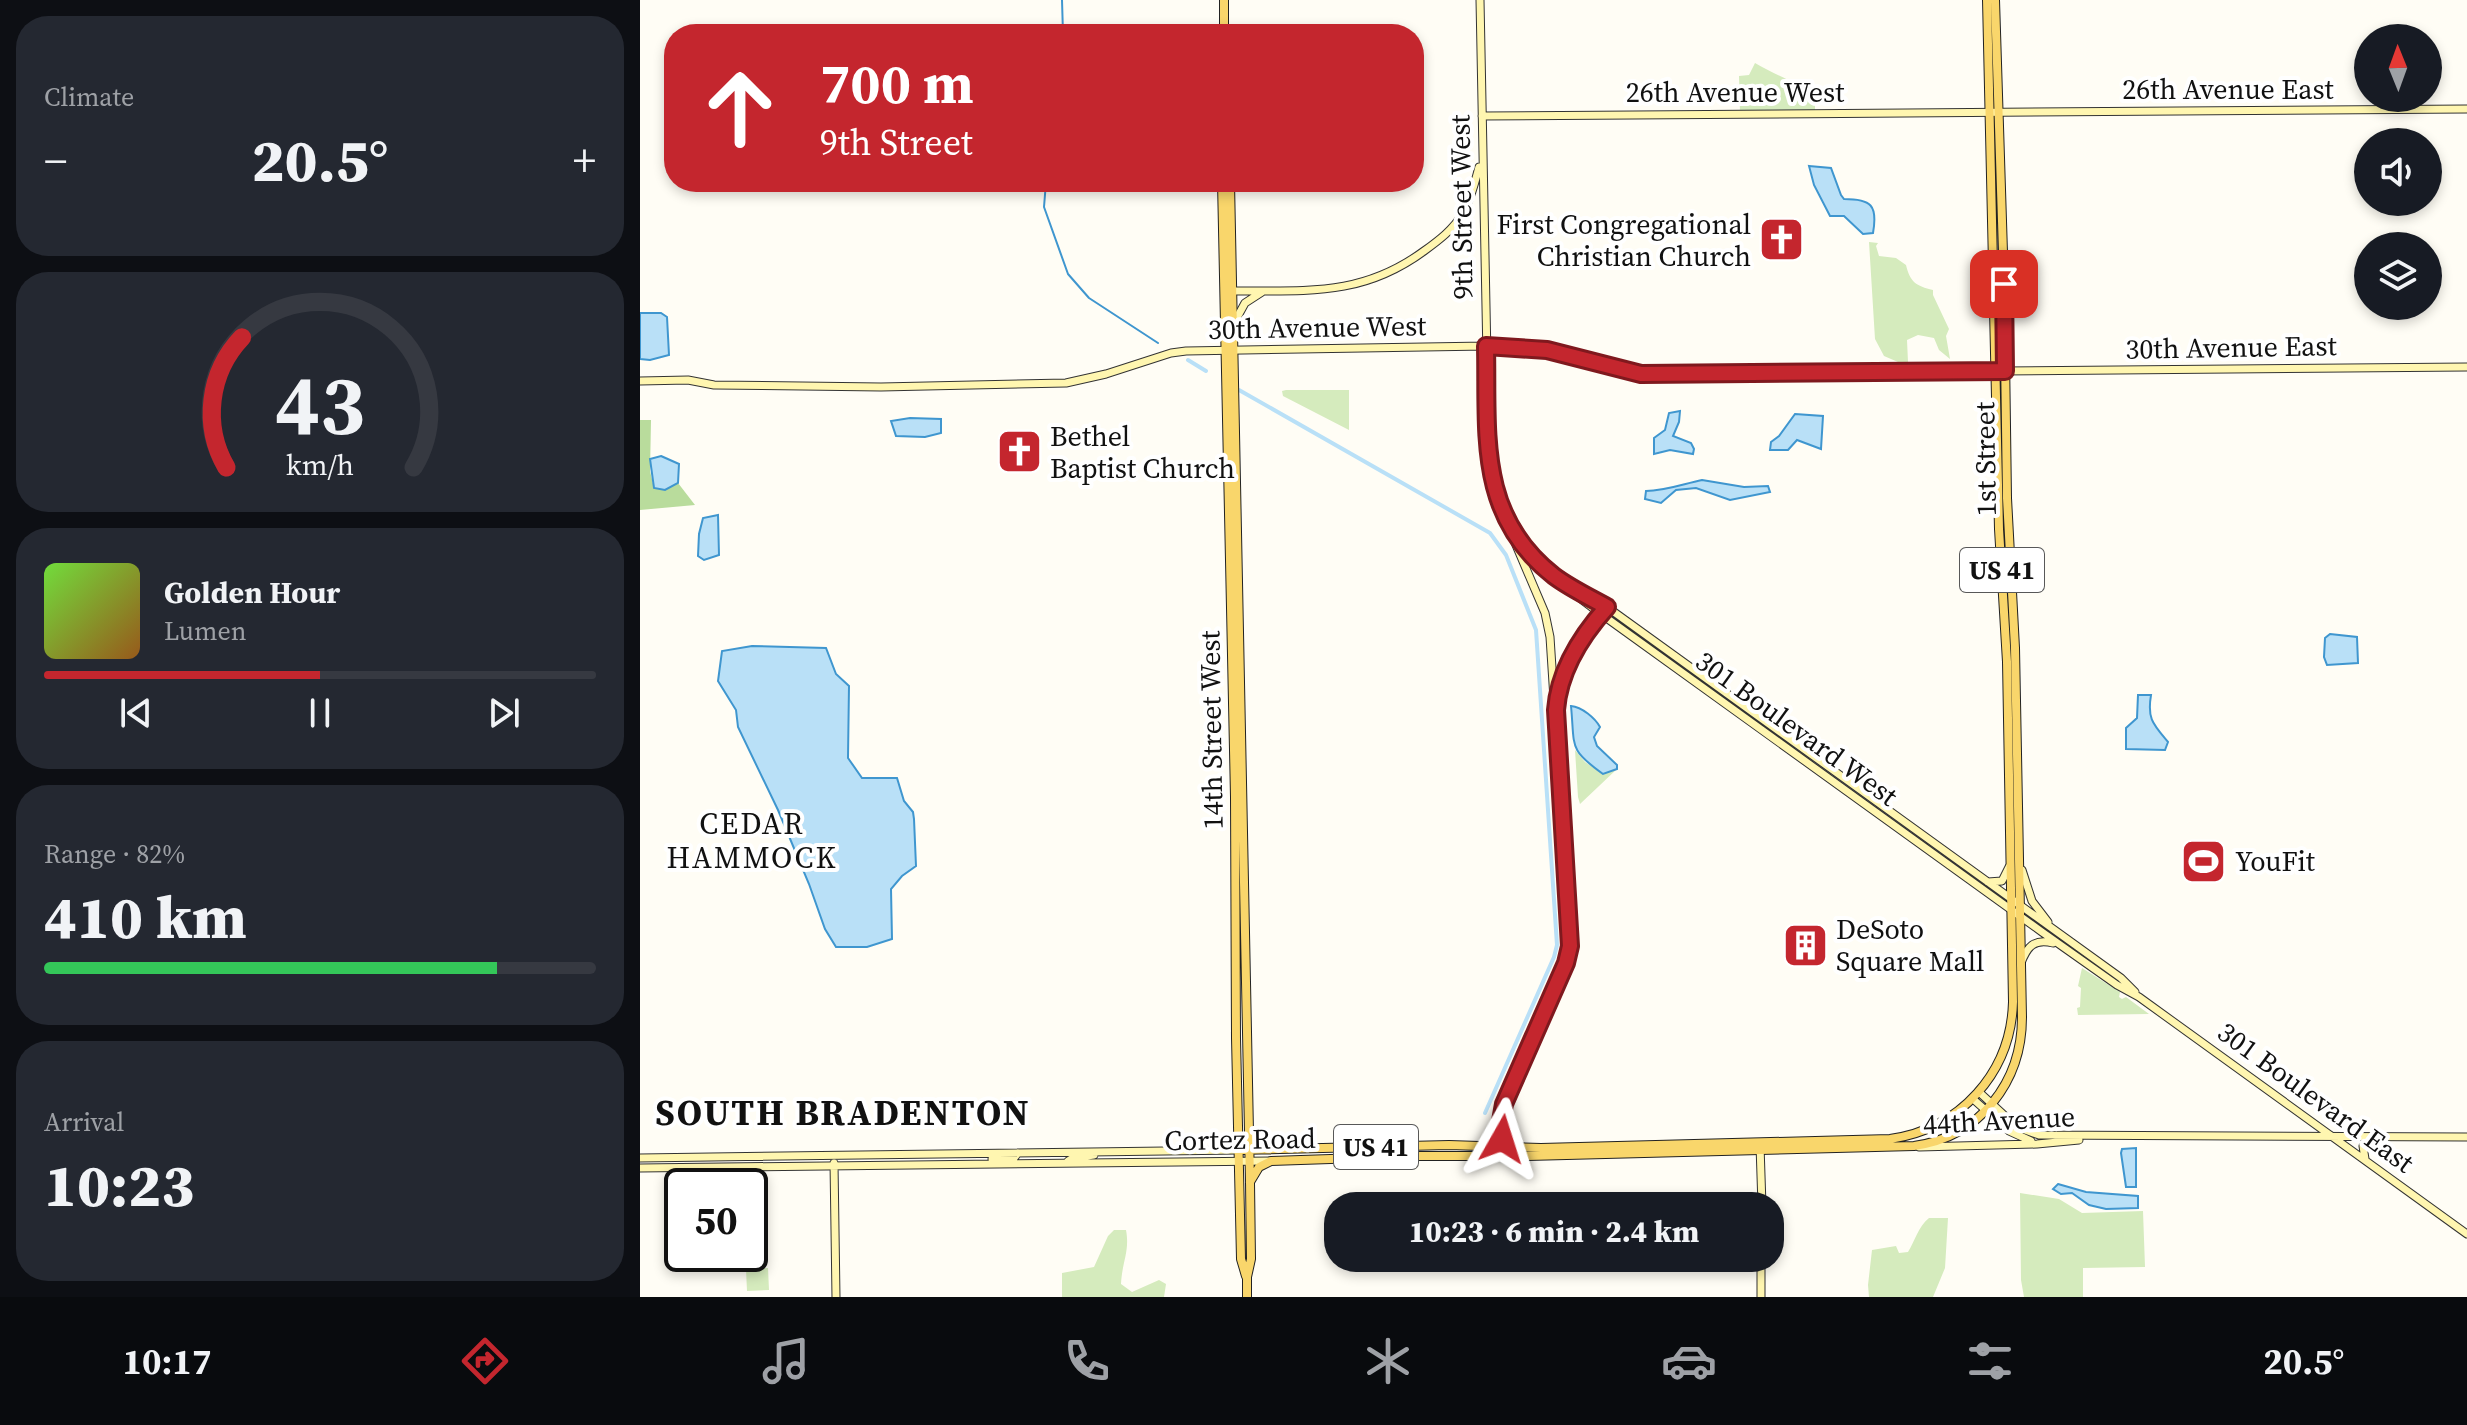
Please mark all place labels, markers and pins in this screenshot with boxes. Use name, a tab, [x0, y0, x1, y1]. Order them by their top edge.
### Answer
place label: First Congregational Christian Church	[1496, 205, 1751, 275]
church icon: First Congregational Christian Church	[1758, 216, 1806, 264]
pin	[1970, 250, 2038, 318]
place label: Bethel Baptist Church	[1050, 417, 1235, 487]
church icon: Bethel Baptist Church	[995, 428, 1043, 476]
sports icon: YouFit	[2180, 837, 2228, 885]
place label: YouFit	[2235, 842, 2316, 880]
place label: DeSoto Square Mall	[1836, 910, 1984, 980]
building icon: DeSoto Square Mall	[1781, 921, 1829, 969]

